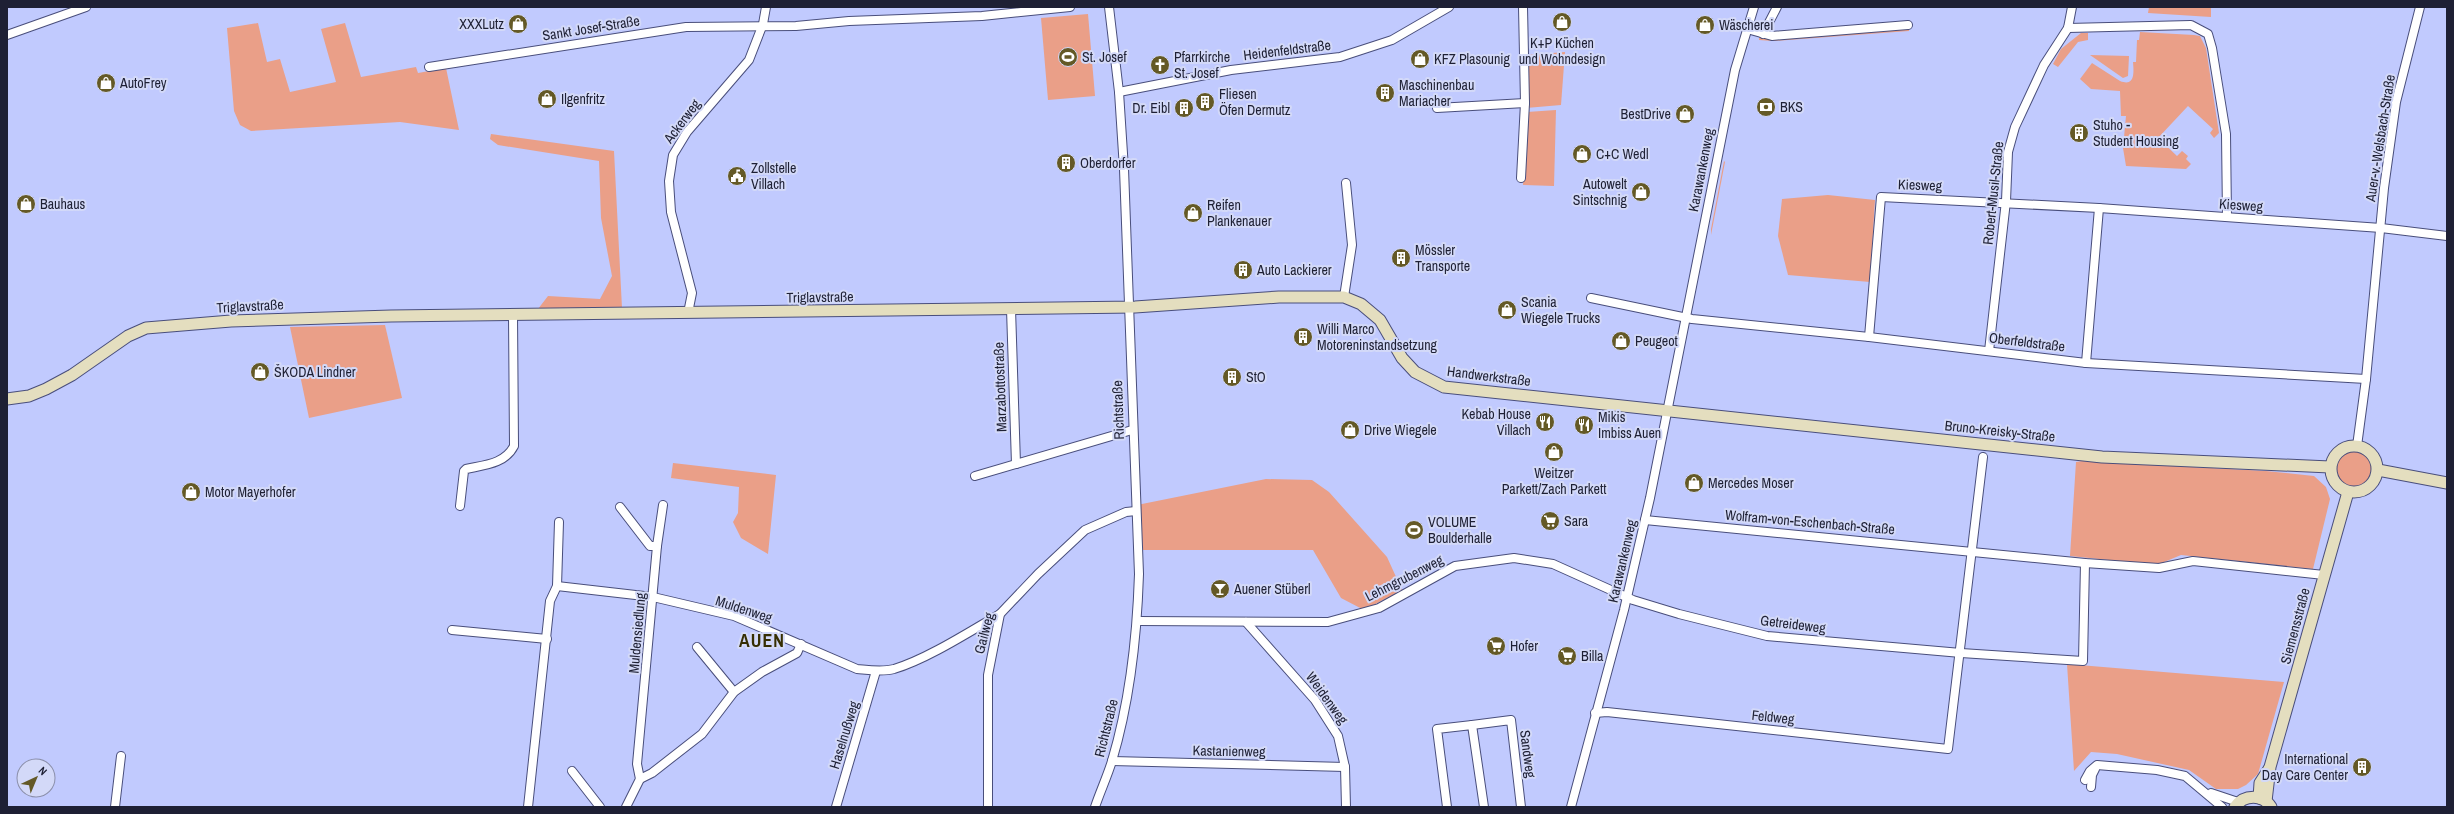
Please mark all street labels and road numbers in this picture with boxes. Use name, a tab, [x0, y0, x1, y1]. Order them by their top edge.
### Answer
street label: Sankt Josef-Straße	[541, 11, 641, 45]
street label: Heidenfeldstraße	[1242, 36, 1332, 64]
street label: Auer-v.-Welsbach-Straße	[2361, 73, 2399, 204]
street label: Ackerweg	[659, 95, 705, 147]
street label: Karawankenweg	[1684, 126, 1718, 213]
street label: Robert-Musil-Straße	[1979, 140, 2007, 246]
street label: Kiesweg	[1898, 175, 1943, 195]
street label: Kiesweg	[2218, 194, 2264, 216]
street label: Triglavstraße	[786, 287, 854, 307]
street label: Triglavstraße	[216, 295, 284, 317]
street label: Oberfeldstraße	[1988, 328, 2066, 356]
street label: Marzabottostraße	[989, 342, 1011, 432]
street label: Handwerkstraße	[1446, 362, 1532, 390]
street label: Richtstraße	[1108, 380, 1128, 440]
street label: Bruno-Kreisky-Straße	[1944, 416, 2056, 446]
street label: Wolfram-von-Eschenbach-Straße	[1724, 506, 1896, 538]
street label: Karawankenweg	[1604, 517, 1640, 604]
street label: Lehmgrubenweg	[1362, 550, 1447, 605]
street label: Siemensstraße	[2276, 586, 2314, 666]
street label: Muldensiedlung	[625, 591, 650, 674]
street label: Muldenweg	[713, 591, 775, 627]
street label: Gailweg	[970, 610, 998, 656]
street label: Getreideweg	[1759, 611, 1827, 637]
street label: Weidenweg	[1302, 668, 1352, 728]
street label: Richtstraße	[1090, 697, 1122, 759]
street label: Haselnußweg	[825, 698, 863, 771]
street label: Feldweg	[1751, 706, 1796, 728]
street label: Sandweg	[1516, 729, 1540, 779]
street label: Kastanienweg	[1192, 741, 1266, 761]

